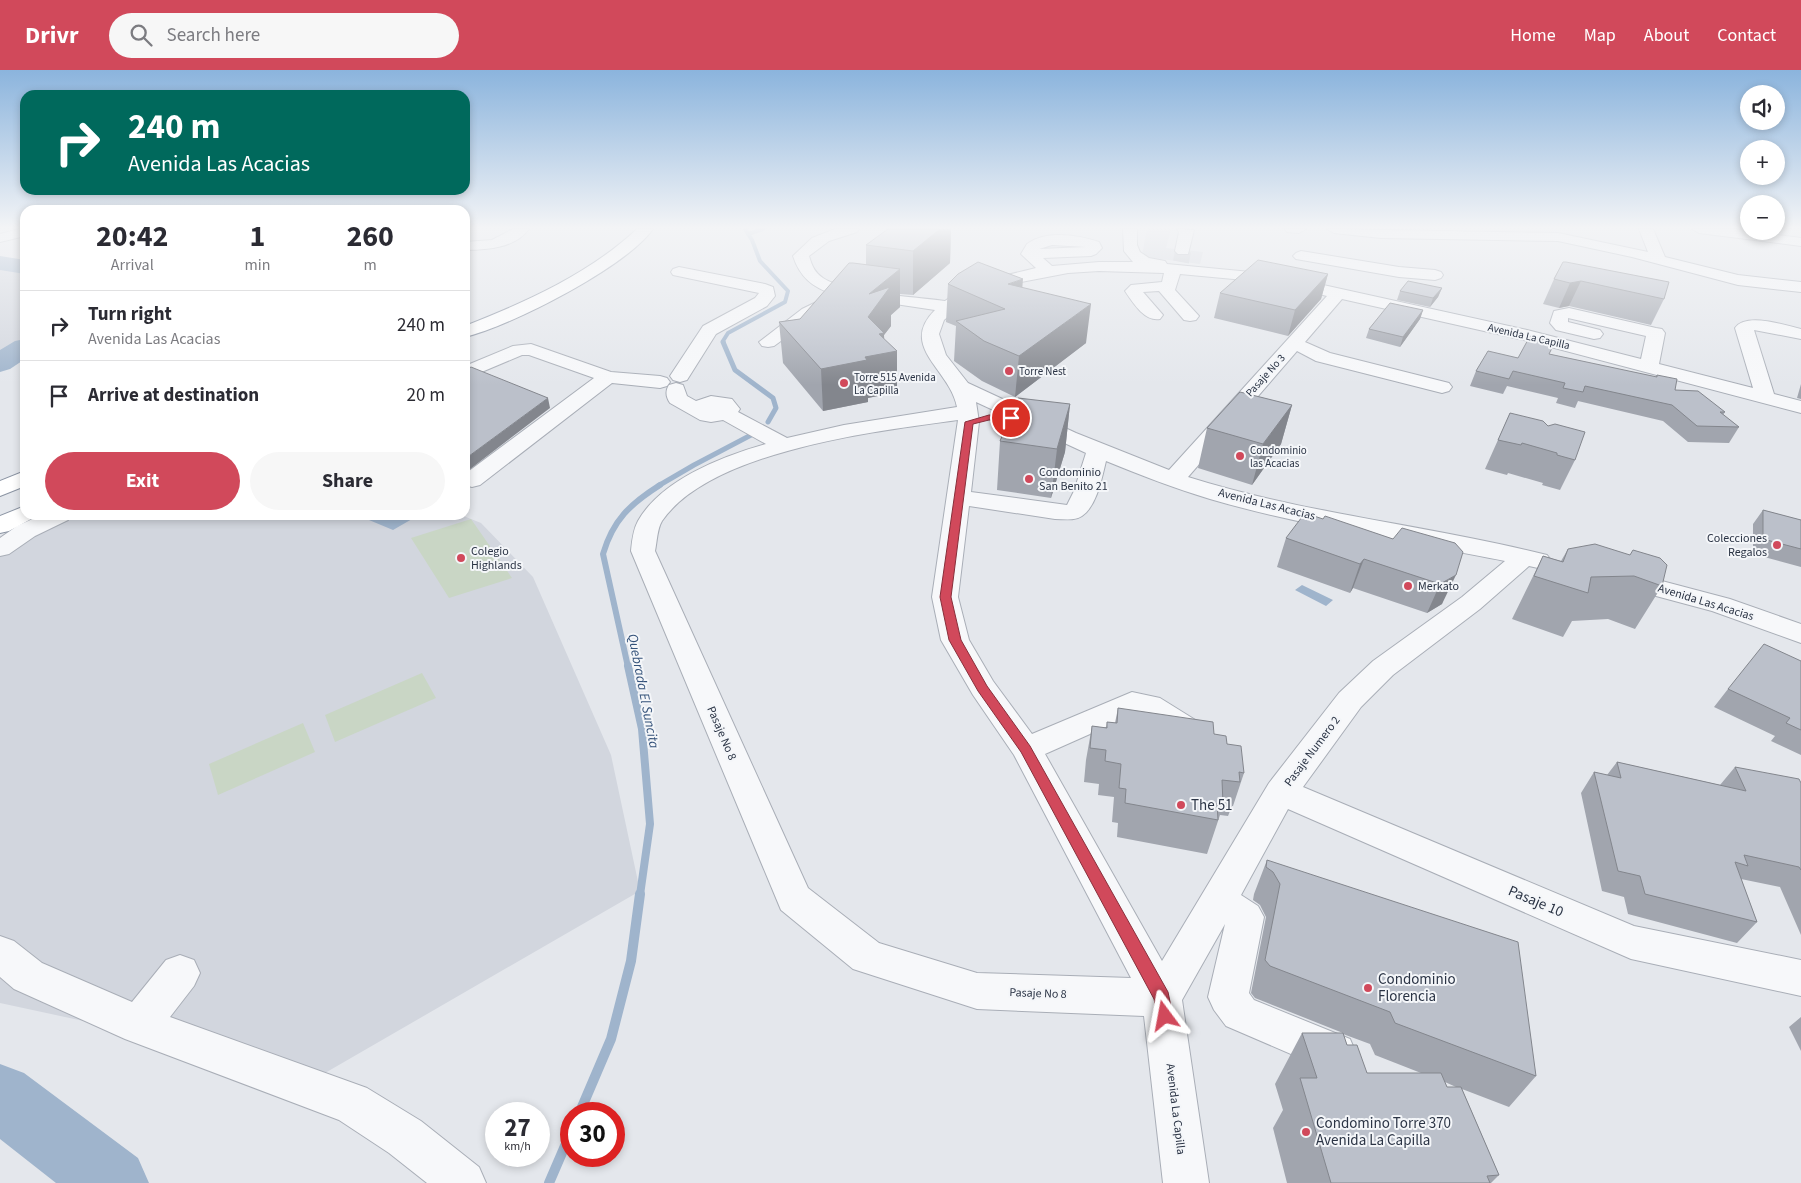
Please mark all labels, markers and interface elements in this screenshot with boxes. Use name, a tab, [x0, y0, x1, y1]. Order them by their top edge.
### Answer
search box	[109, 13, 459, 58]
text: Drivr	[25, 18, 79, 53]
icon: search	[127, 21, 155, 49]
text: Search here	[167, 22, 260, 49]
text: Home	[1510, 23, 1556, 48]
text: Map	[1584, 23, 1616, 48]
text: About	[1644, 23, 1689, 48]
text: Contact	[1717, 23, 1776, 48]
map controls	[1740, 85, 1785, 240]
button: sound	[1740, 85, 1785, 130]
text: 240 m	[128, 102, 220, 152]
icon: right	[45, 110, 110, 175]
button: +	[1740, 140, 1785, 185]
text: Avenida Las Acacias	[128, 148, 310, 180]
button: −	[1740, 195, 1785, 240]
text: 20:42	[96, 215, 168, 258]
text: 1	[249, 215, 265, 258]
text: 260	[346, 215, 394, 258]
text: Arrival	[111, 254, 154, 276]
text: min	[244, 254, 270, 276]
text: m	[364, 254, 377, 276]
text: Turn right	[88, 301, 172, 328]
icon: right	[45, 312, 73, 340]
text: 240 m	[397, 312, 445, 339]
street label: Avenida La Capilla	[1486, 320, 1571, 353]
text: Avenida Las Acacias	[88, 328, 220, 350]
street label: Pasaje No 3	[1242, 351, 1289, 400]
place label: Torre Nest	[1019, 364, 1066, 379]
marker: Torre Nest	[1003, 365, 1015, 377]
place label: Torre 515 Avenida La Capilla	[854, 370, 936, 398]
marker: Torre 515 Avenida La Capilla	[838, 377, 850, 389]
icon: arrive	[45, 382, 73, 410]
text: Arrive at destination	[88, 382, 259, 409]
text: 20 m	[407, 382, 445, 409]
pin	[990, 397, 1032, 439]
icon: arrive	[997, 404, 1025, 432]
place label: Condominio las Acacias	[1250, 443, 1307, 471]
marker: Condominio las Acacias	[1234, 450, 1246, 462]
button: Exit	[45, 452, 240, 510]
button: Share	[250, 452, 445, 510]
place label: Condominio San Benito 21	[1039, 464, 1108, 495]
marker: Condominio San Benito 21	[1023, 473, 1035, 485]
street label: Avenida Las Acacias	[1217, 484, 1317, 525]
place label: Colecciones Regalos	[1707, 530, 1767, 561]
marker: Colecciones Regalos	[1771, 539, 1783, 551]
place label: Colegio Highlands	[471, 543, 522, 574]
marker: Colegio Highlands	[455, 552, 467, 564]
place label: Merkato	[1418, 578, 1459, 595]
marker: Merkato	[1402, 580, 1414, 592]
street label: Avenida Las Acacias	[1656, 580, 1756, 625]
water label: Quebrada El Suncita	[622, 632, 664, 751]
street label: Pasaje No 8	[703, 703, 741, 763]
street label: Pasaje Numero 2	[1280, 713, 1344, 790]
place label: The 51	[1191, 795, 1233, 816]
marker: The 51	[1175, 799, 1187, 811]
street label: Pasaje 10	[1505, 880, 1567, 923]
place label: Condominio Florencia	[1378, 969, 1456, 1007]
marker: Condominio Florencia	[1362, 982, 1374, 994]
street label: Pasaje No 8	[1009, 984, 1067, 1003]
position arrow	[1138, 989, 1190, 1041]
street label: Avenida La Capilla	[1161, 1063, 1190, 1156]
speed limit sign: 30	[560, 1102, 625, 1167]
text: 27	[504, 1110, 531, 1146]
place label: Condomino Torre 370 Avenida La Capilla	[1316, 1113, 1451, 1151]
marker: Condomino Torre 370 Avenida La Capilla	[1300, 1126, 1312, 1138]
text: km/h	[504, 1138, 531, 1155]

